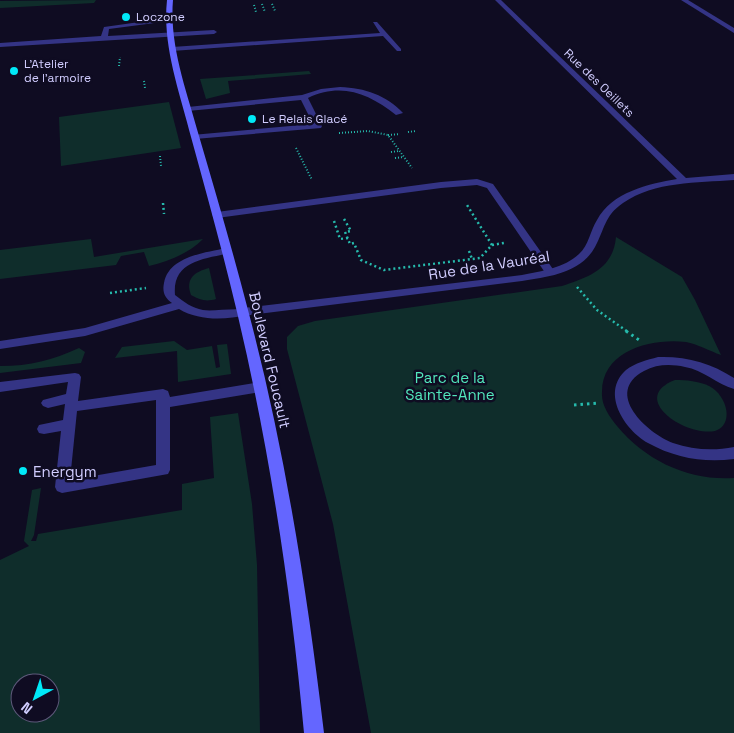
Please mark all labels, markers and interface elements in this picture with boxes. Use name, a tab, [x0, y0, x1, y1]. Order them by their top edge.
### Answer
place label: Loczone	[136, 9, 185, 25]
marker: Loczone	[120, 11, 132, 23]
street label: Rue des Oeillets	[560, 45, 638, 121]
place label: L'Atelier de l'armoire	[24, 56, 91, 86]
marker: L'Atelier de l'armoire	[8, 65, 20, 77]
place label: Le Relais Glacé	[262, 111, 347, 127]
marker: Le Relais Glacé	[246, 113, 258, 125]
street label: Rue de la Vauréal	[427, 246, 551, 284]
street label: Boulevard Foucault	[245, 290, 295, 430]
park label: Parc de la Sainte-Anne	[405, 368, 495, 404]
place label: Energym	[33, 462, 97, 481]
marker: Energym	[17, 465, 29, 477]
north arrow	[10, 673, 60, 723]
text: N	[17, 698, 36, 718]

